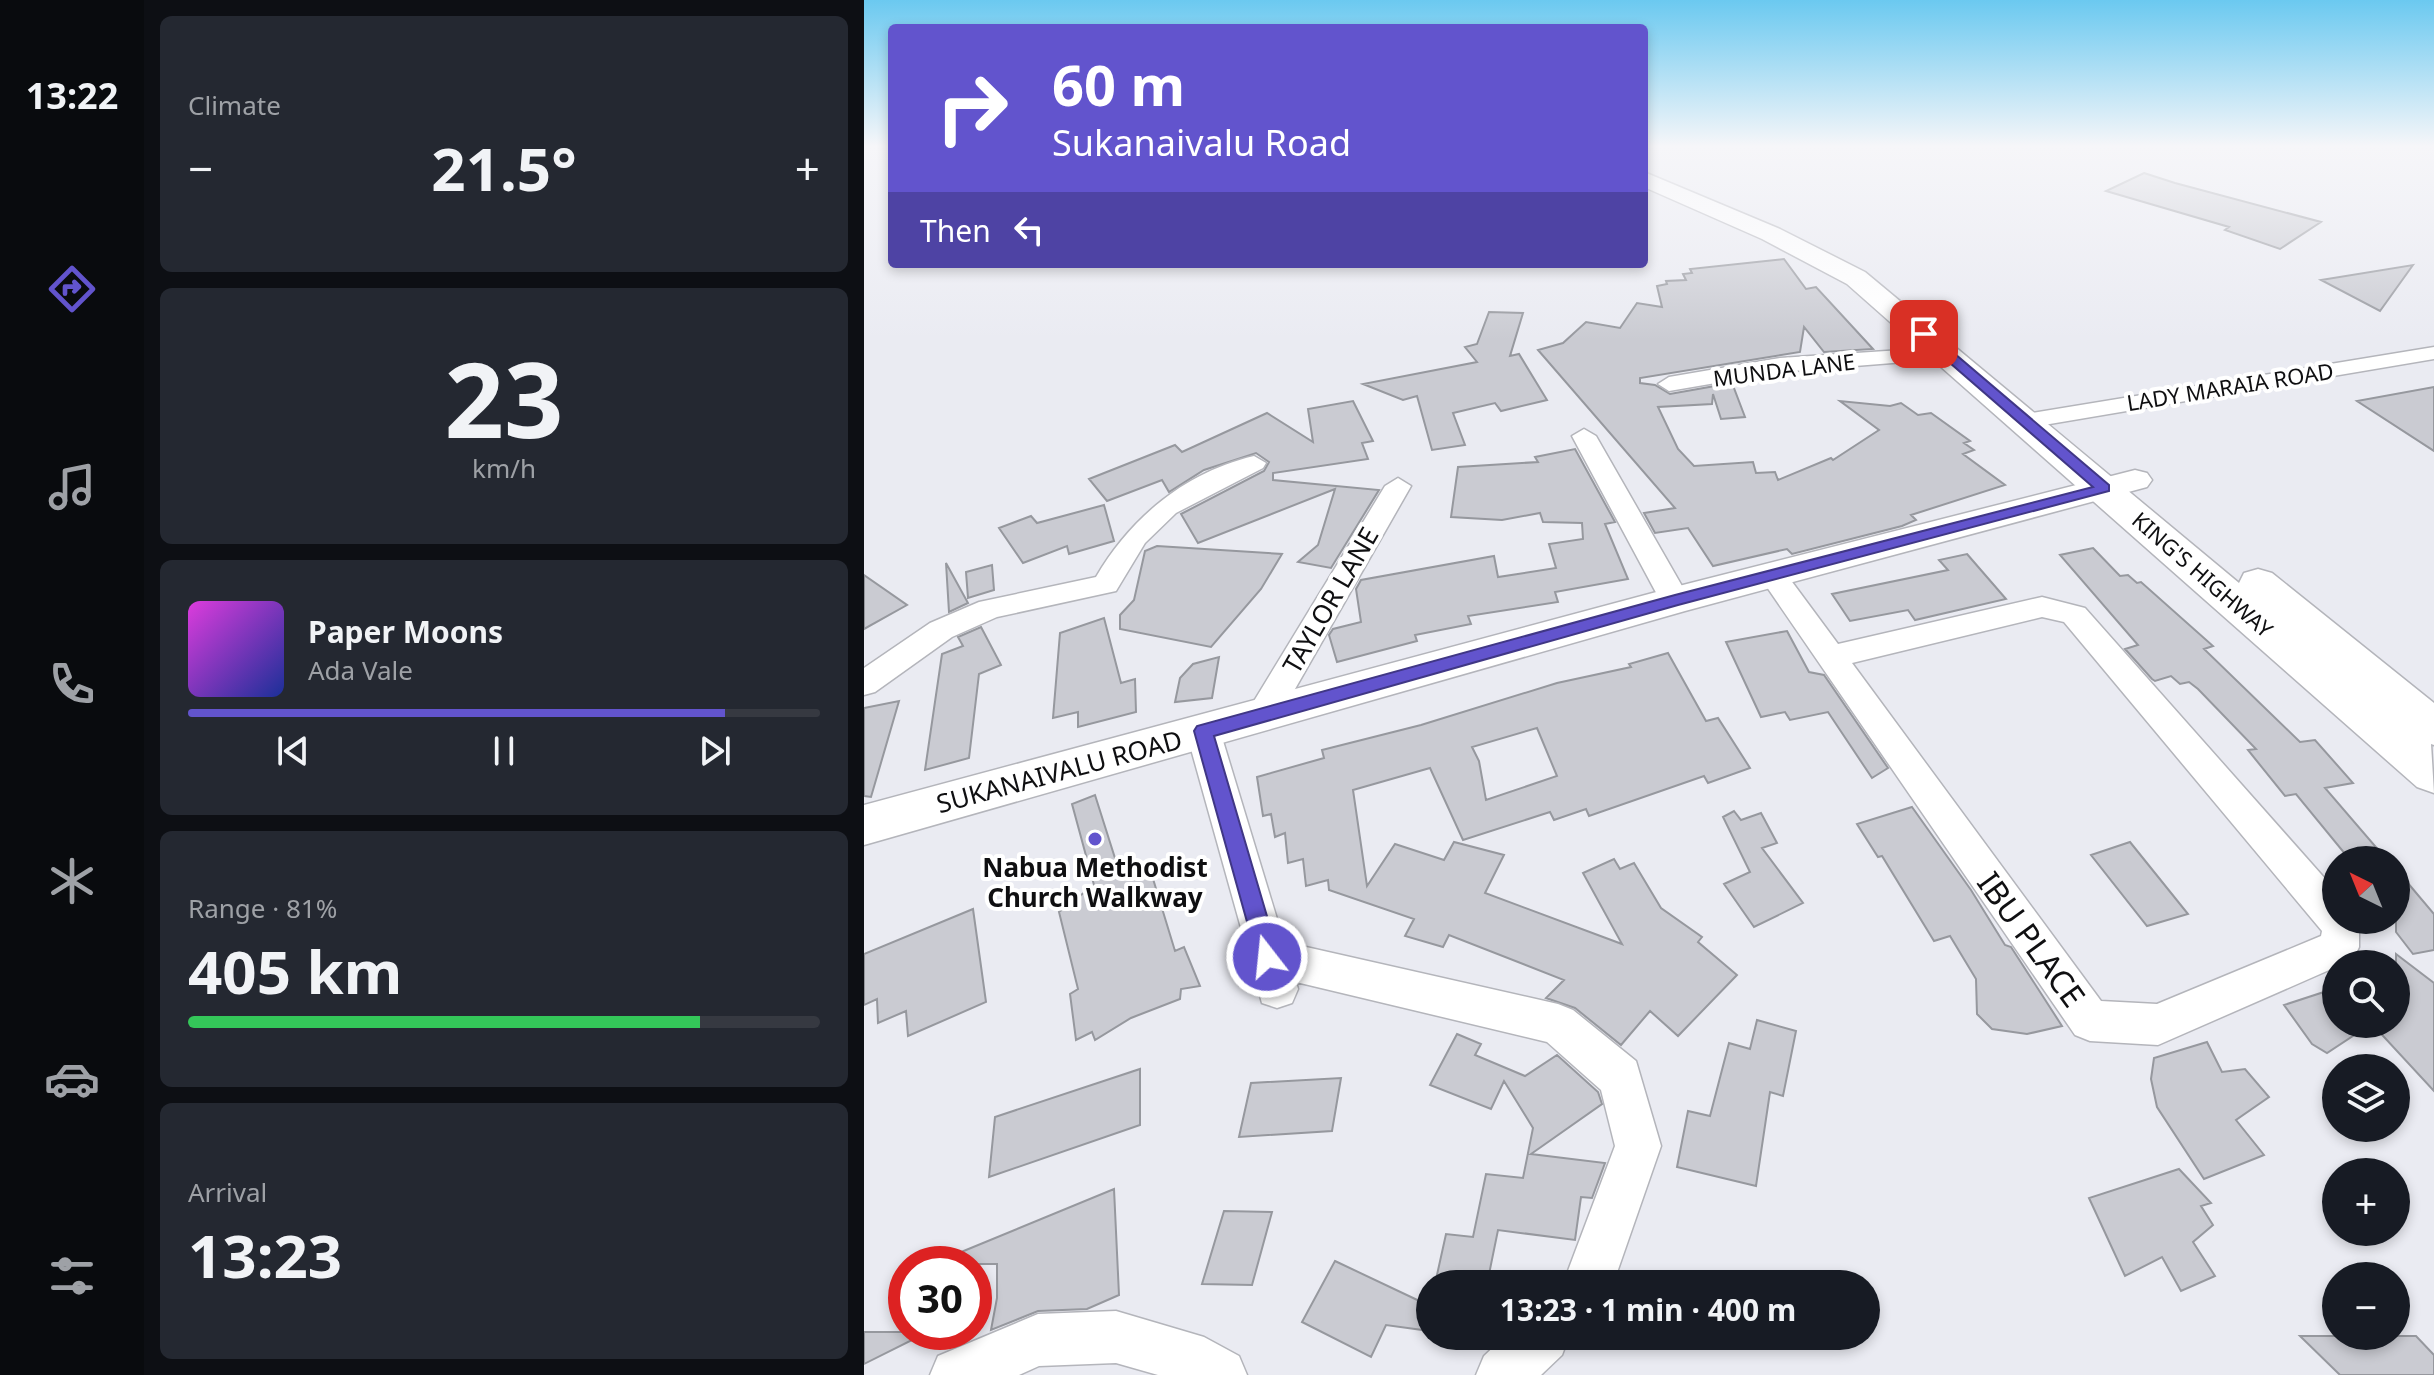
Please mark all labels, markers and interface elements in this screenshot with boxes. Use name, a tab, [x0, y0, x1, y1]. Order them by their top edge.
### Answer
text: 60 m	[1052, 46, 1185, 122]
icon: right	[920, 56, 1024, 160]
text: 13:22	[26, 71, 118, 120]
text: Climate	[188, 87, 281, 123]
text: Sukanaivalu Road	[1052, 118, 1351, 167]
text: 21.5°	[431, 127, 577, 209]
text: −	[188, 138, 213, 198]
text: +	[795, 138, 820, 198]
icon: left	[1007, 208, 1051, 252]
text: Then	[920, 210, 991, 251]
icon: directions	[44, 261, 100, 317]
pin	[1890, 300, 1958, 368]
icon: arrive	[1902, 312, 1946, 356]
text: 23	[445, 327, 563, 468]
street label: MUNDA LANE	[1711, 345, 1857, 393]
street label: LADY MARAIA ROAD	[2124, 355, 2336, 417]
text: km/h	[472, 450, 536, 486]
icon: music	[44, 459, 100, 515]
street label: KING'S HIGHWAY	[2126, 504, 2280, 644]
street label: TAYLOR LANE	[1274, 520, 1386, 680]
text: Paper Moons	[308, 611, 503, 652]
text: Ada Vale	[308, 652, 413, 688]
icon: phone	[44, 656, 100, 712]
street label: SUKANAIVALU ROAD	[932, 721, 1186, 821]
icon: previous	[271, 729, 315, 773]
icon: pause	[482, 729, 526, 773]
icon: next	[693, 729, 737, 773]
marker: Nabua Methodist Church Walkway	[1086, 830, 1104, 848]
north arrow	[2322, 846, 2410, 934]
map controls	[2322, 846, 2410, 1350]
place label: Nabua Methodist Church Walkway	[982, 849, 1208, 915]
icon: climate	[44, 853, 100, 909]
street label: IBU PLACE	[1968, 863, 2096, 1015]
text: Range · 81%	[188, 890, 337, 926]
position arrow	[1225, 915, 1309, 999]
text: 405 km	[188, 930, 402, 1012]
button: search	[2322, 950, 2410, 1038]
icon: car	[44, 1051, 100, 1107]
button: layers	[2322, 1054, 2410, 1142]
button: +	[2322, 1158, 2410, 1246]
text: Arrival	[188, 1174, 267, 1210]
text: 13:23	[188, 1214, 342, 1296]
speed limit sign: 30	[888, 1246, 992, 1350]
icon: filters	[44, 1248, 100, 1304]
button: −	[2322, 1262, 2410, 1350]
text: 13:23 · 1 min · 400 m	[1500, 1289, 1796, 1330]

